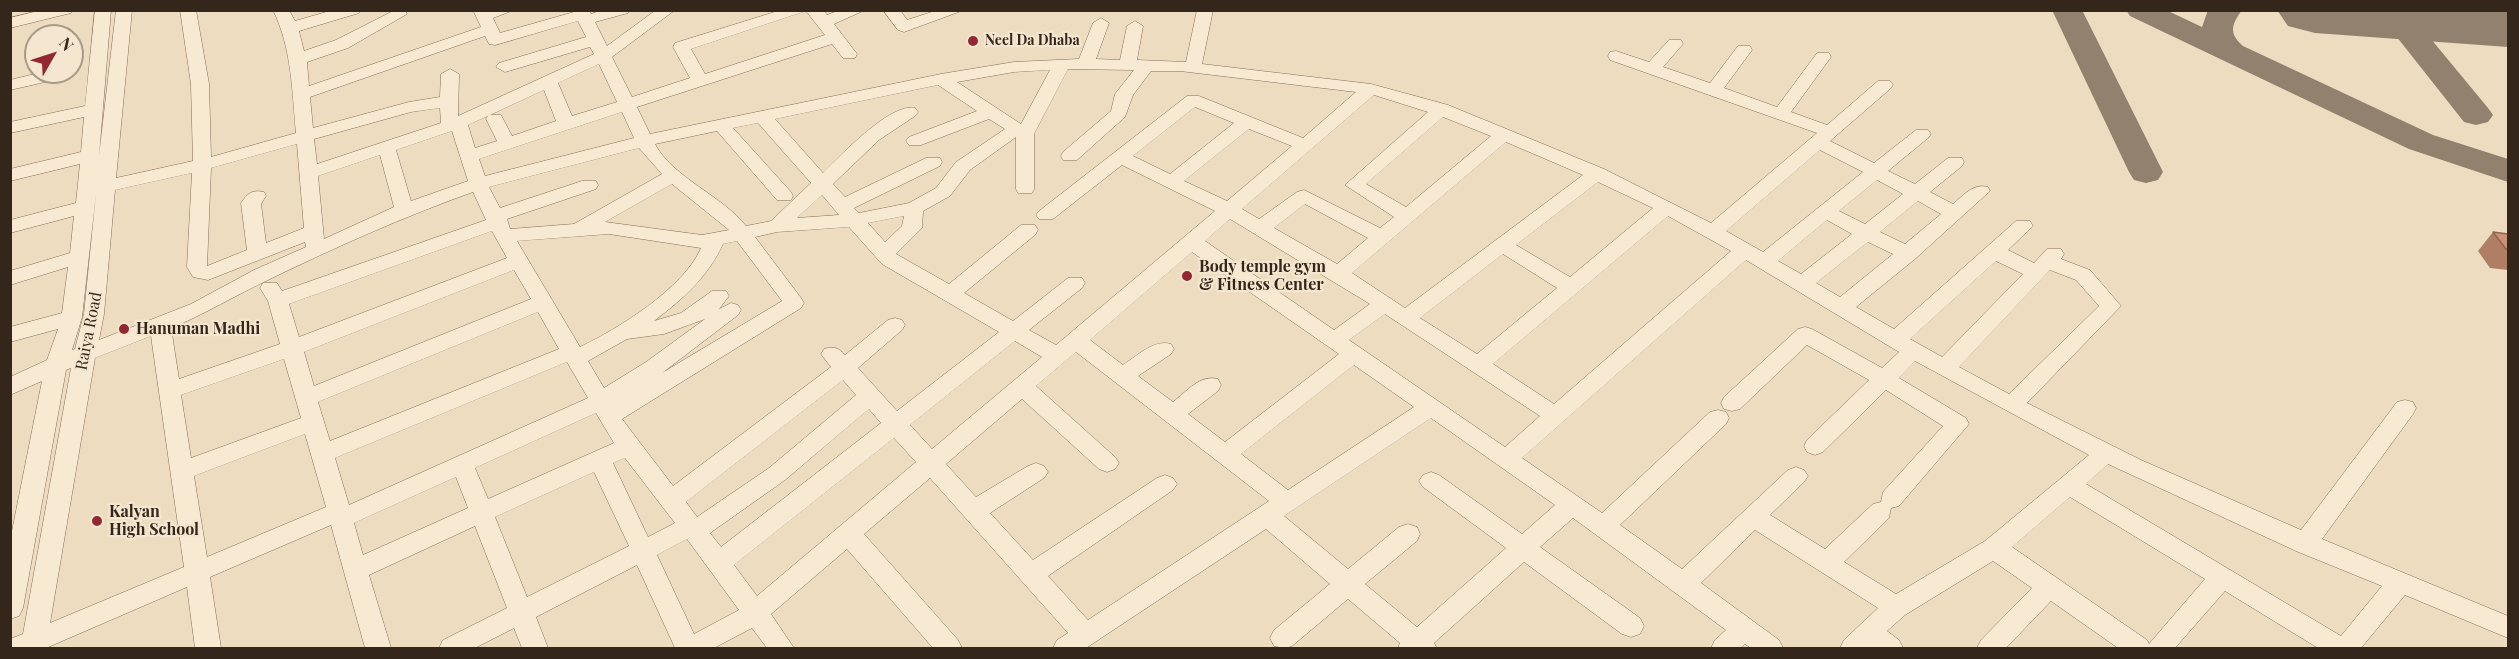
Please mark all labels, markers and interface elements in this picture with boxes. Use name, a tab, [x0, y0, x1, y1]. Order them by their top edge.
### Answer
north arrow	[24, 24, 84, 84]
text: N	[55, 33, 79, 55]
place label: Neel Da Dhaba	[985, 33, 1080, 49]
marker: Neel Da Dhaba	[966, 34, 980, 48]
place label: Body temple gym & Fitness Center	[1199, 257, 1326, 295]
marker: Body temple gym & Fitness Center	[1180, 269, 1194, 283]
street label: Raiya Road	[72, 290, 106, 372]
place label: Hanuman Madhi	[136, 319, 260, 339]
marker: Hanuman Madhi	[117, 322, 131, 336]
place label: Kalyan High School	[109, 502, 199, 540]
marker: Kalyan High School	[90, 514, 104, 528]

